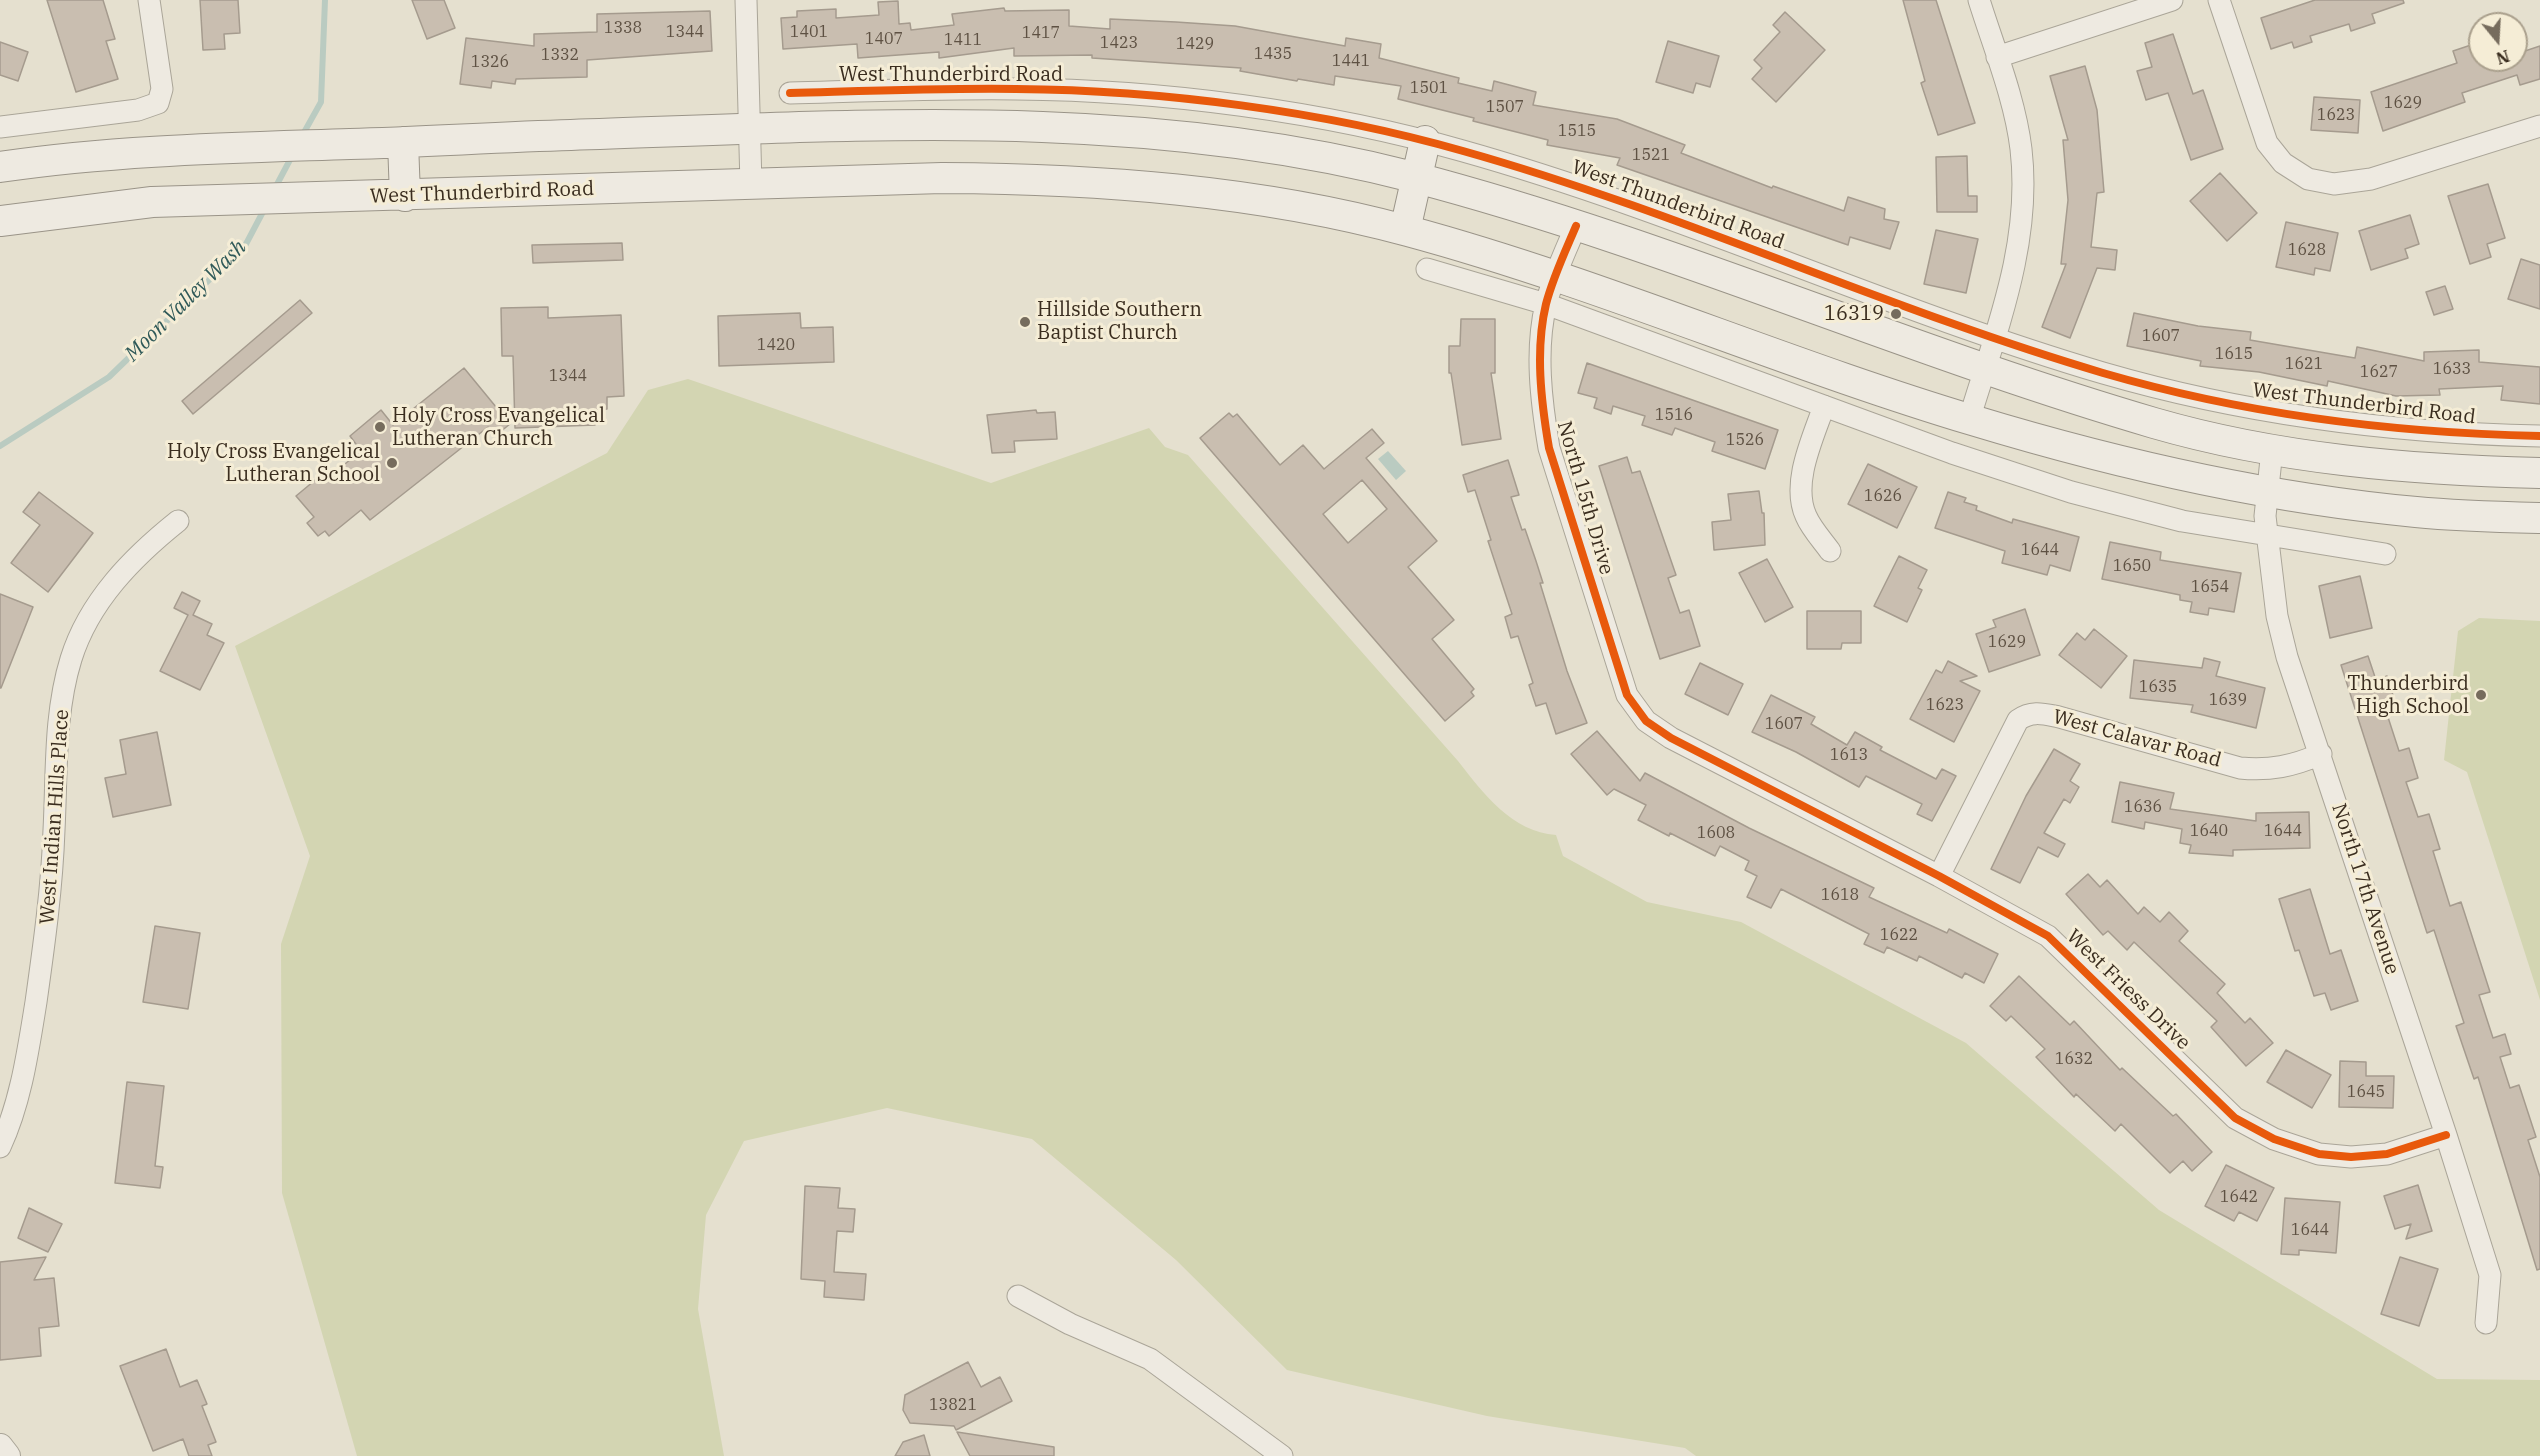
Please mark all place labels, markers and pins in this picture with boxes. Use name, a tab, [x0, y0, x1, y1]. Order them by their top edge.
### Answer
place label: Hillside Southern Baptist Church	[1037, 298, 1202, 345]
place label: 16319	[1824, 302, 1884, 326]
marker: 16319	[1889, 307, 1903, 321]
marker: Hillside Southern Baptist Church	[1018, 315, 1032, 329]
place label: Holy Cross Evangelical Lutheran Church	[392, 404, 605, 451]
marker: Holy Cross Evangelical Lutheran Church	[373, 420, 387, 434]
place label: Holy Cross Evangelical Lutheran School	[167, 440, 380, 487]
marker: Holy Cross Evangelical Lutheran School	[385, 456, 399, 470]
place label: Thunderbird High School	[2347, 672, 2469, 719]
marker: Thunderbird High School	[2474, 688, 2488, 702]

